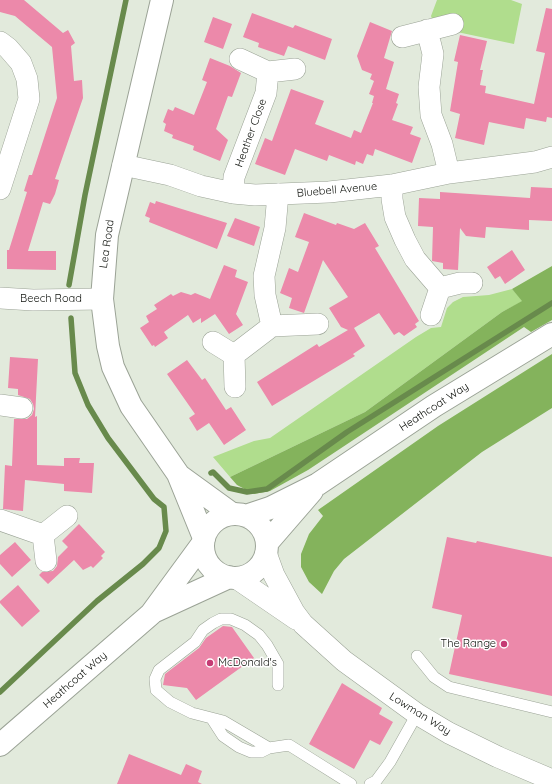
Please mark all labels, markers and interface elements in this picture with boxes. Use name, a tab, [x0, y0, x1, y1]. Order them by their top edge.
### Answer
street label: Heather Close	[233, 97, 269, 169]
street label: Bluebell Avenue	[296, 180, 378, 200]
street label: Lea Road	[97, 219, 117, 269]
street label: Beech Road	[20, 292, 82, 306]
street label: Heathcoat Way	[397, 380, 471, 434]
place label: The Range	[441, 637, 496, 651]
marker: The Range	[499, 639, 509, 649]
street label: Heathcoat Way	[40, 649, 110, 711]
place label: McDonald's	[218, 656, 277, 670]
marker: McDonald's	[205, 658, 215, 668]
street label: Lowman Way	[387, 690, 453, 738]

